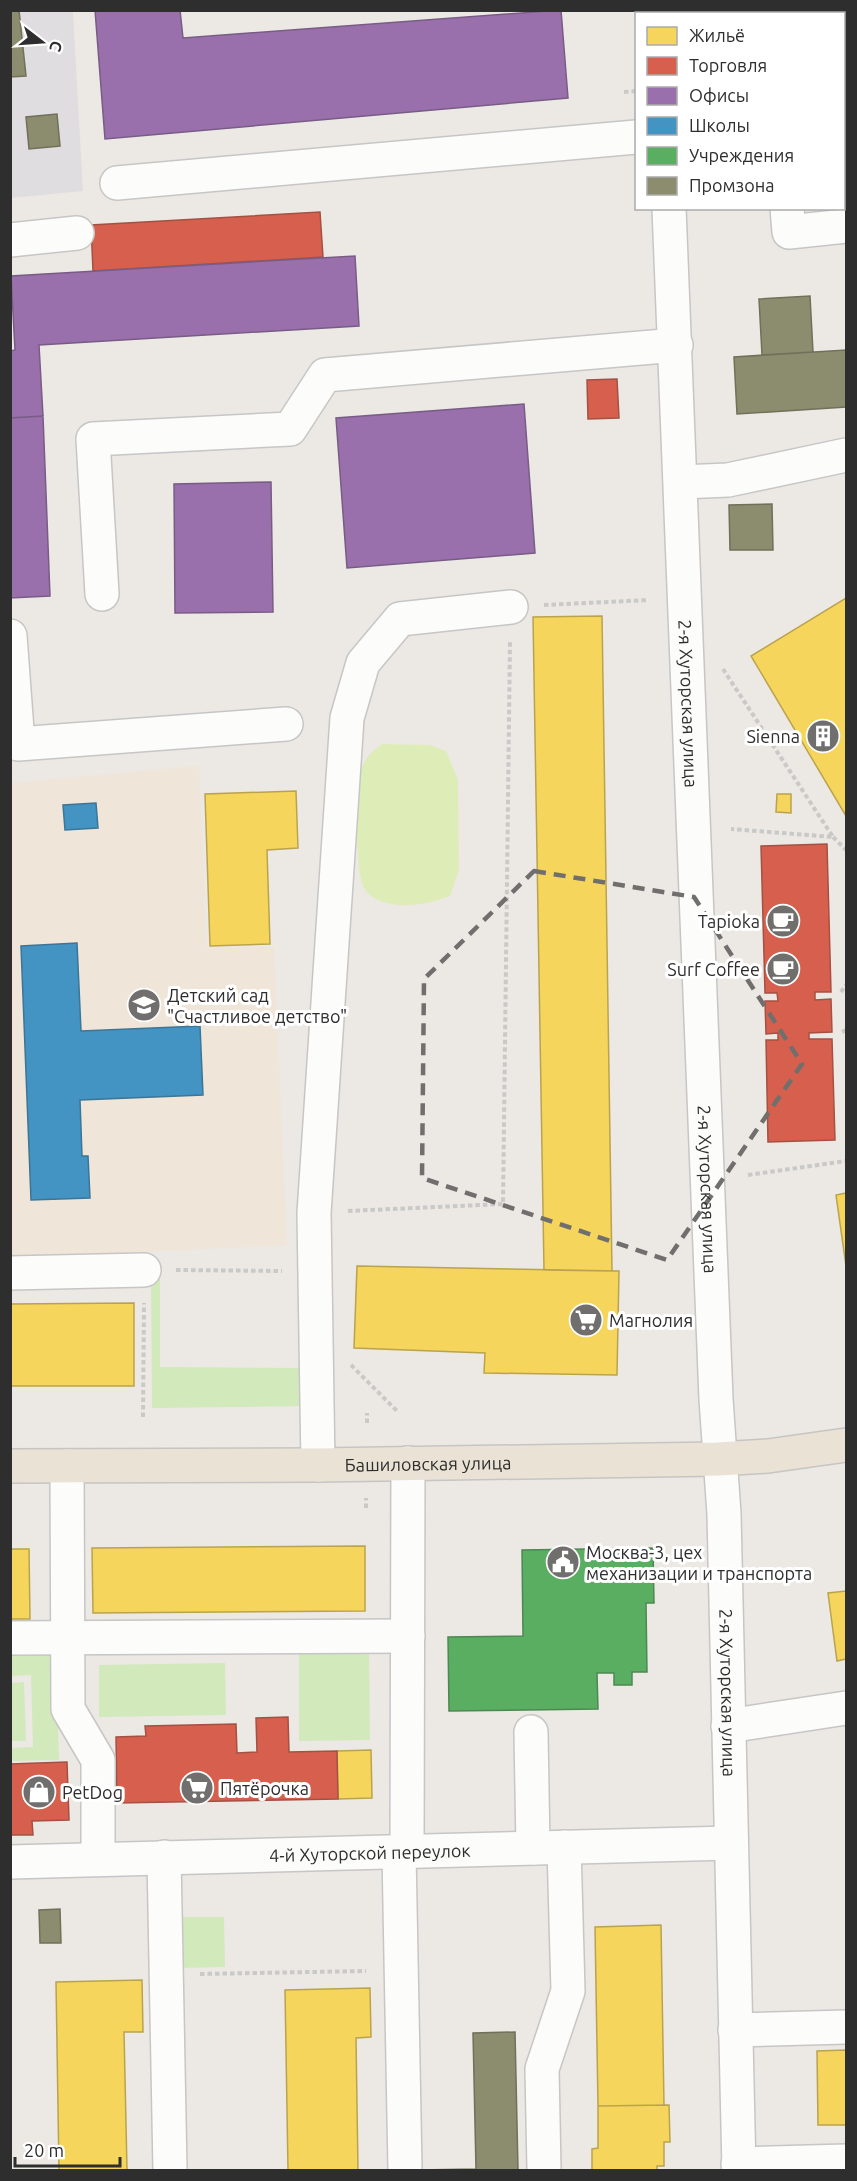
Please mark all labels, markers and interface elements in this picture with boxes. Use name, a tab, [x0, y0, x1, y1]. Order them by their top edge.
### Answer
north arrow	[12, 12, 72, 72]
legend	[635, 12, 845, 210]
text: Жильё	[689, 25, 745, 45]
text: С	[46, 39, 66, 54]
text: Торговля	[689, 55, 767, 75]
text: Офисы	[689, 85, 749, 105]
text: Школы	[689, 115, 750, 135]
text: Учреждения	[689, 145, 794, 165]
text: Промзона	[689, 175, 774, 195]
street label: 2-я Хуторская улица	[675, 619, 702, 788]
building icon: Sienna	[805, 718, 841, 754]
place label: Sienna	[746, 726, 800, 746]
cafe icon: Tapioka	[765, 903, 801, 939]
place label: Tapioka	[698, 911, 760, 931]
cafe icon: Surf Coffee	[765, 951, 801, 987]
place label: Surf Coffee	[667, 959, 760, 979]
place label: Детский сад "Счастливое детство"	[167, 985, 347, 1026]
school or university icon: Детский сад "Счастливое детство"	[126, 987, 162, 1023]
street label: 2-я Хуторская улица	[694, 1105, 721, 1274]
supermarket icon: Магнолия	[568, 1302, 604, 1338]
place label: Магнолия	[609, 1310, 693, 1330]
street label: Башиловская улица	[345, 1452, 511, 1475]
place label: Москва-3, цех механизации и транспорта	[586, 1542, 812, 1583]
public building icon: Москва-3, цех механизации и транспорта	[545, 1544, 581, 1580]
street label: 2-я Хуторская улица	[716, 1608, 740, 1777]
supermarket icon: Пятёрочка	[179, 1770, 215, 1806]
shop icon: PetDog	[21, 1774, 57, 1810]
place label: Пятёрочка	[220, 1778, 309, 1798]
place label: PetDog	[62, 1782, 123, 1802]
street label: 4-й Хуторской переулок	[269, 1840, 471, 1865]
scale bar	[15, 2130, 120, 2168]
text: 20 m	[24, 2140, 64, 2160]

